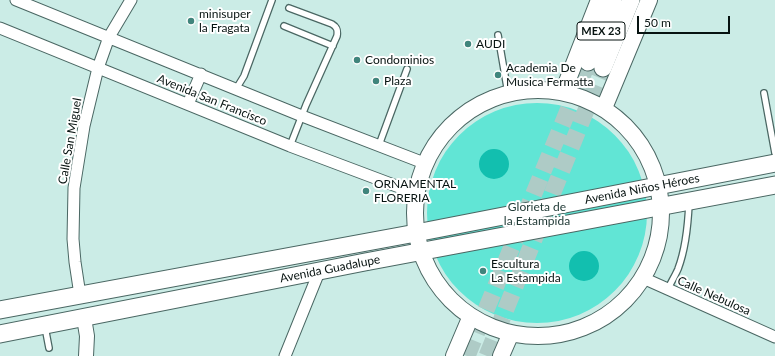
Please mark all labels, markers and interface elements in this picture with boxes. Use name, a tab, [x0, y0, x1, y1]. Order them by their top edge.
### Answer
place label: minisuper la Fragata	[199, 7, 251, 35]
scale bar	[639, 8, 732, 34]
text: 50 m	[644, 15, 671, 30]
marker: minisuper la Fragata	[186, 16, 196, 26]
road number: MEX 23	[577, 22, 625, 40]
place label: AUDI	[476, 37, 505, 51]
marker: AUDI	[463, 39, 473, 49]
place label: Condominios	[365, 53, 434, 67]
marker: Condominios	[352, 55, 362, 65]
place label: Academia De Musica Fermatta	[506, 61, 593, 89]
marker: Academia De Musica Fermatta	[493, 70, 503, 80]
street label: Avenida San Francisco	[155, 71, 269, 129]
place label: Plaza	[384, 74, 411, 88]
marker: Plaza	[371, 76, 381, 86]
street label: Calle San Miguel	[55, 97, 85, 185]
street label: Avenida Niños Héroes	[583, 171, 701, 207]
place label: ORNAMENTAL FLORERIA	[374, 177, 456, 205]
marker: ORNAMENTAL FLORERIA	[361, 186, 371, 196]
park label: Glorieta de la Estampida	[504, 200, 570, 228]
street label: Avenida Guadalupe	[279, 252, 381, 286]
place label: Escultura La Estampida	[491, 257, 561, 285]
marker: Escultura La Estampida	[478, 266, 488, 276]
street label: Calle Nebulosa	[675, 273, 753, 319]

